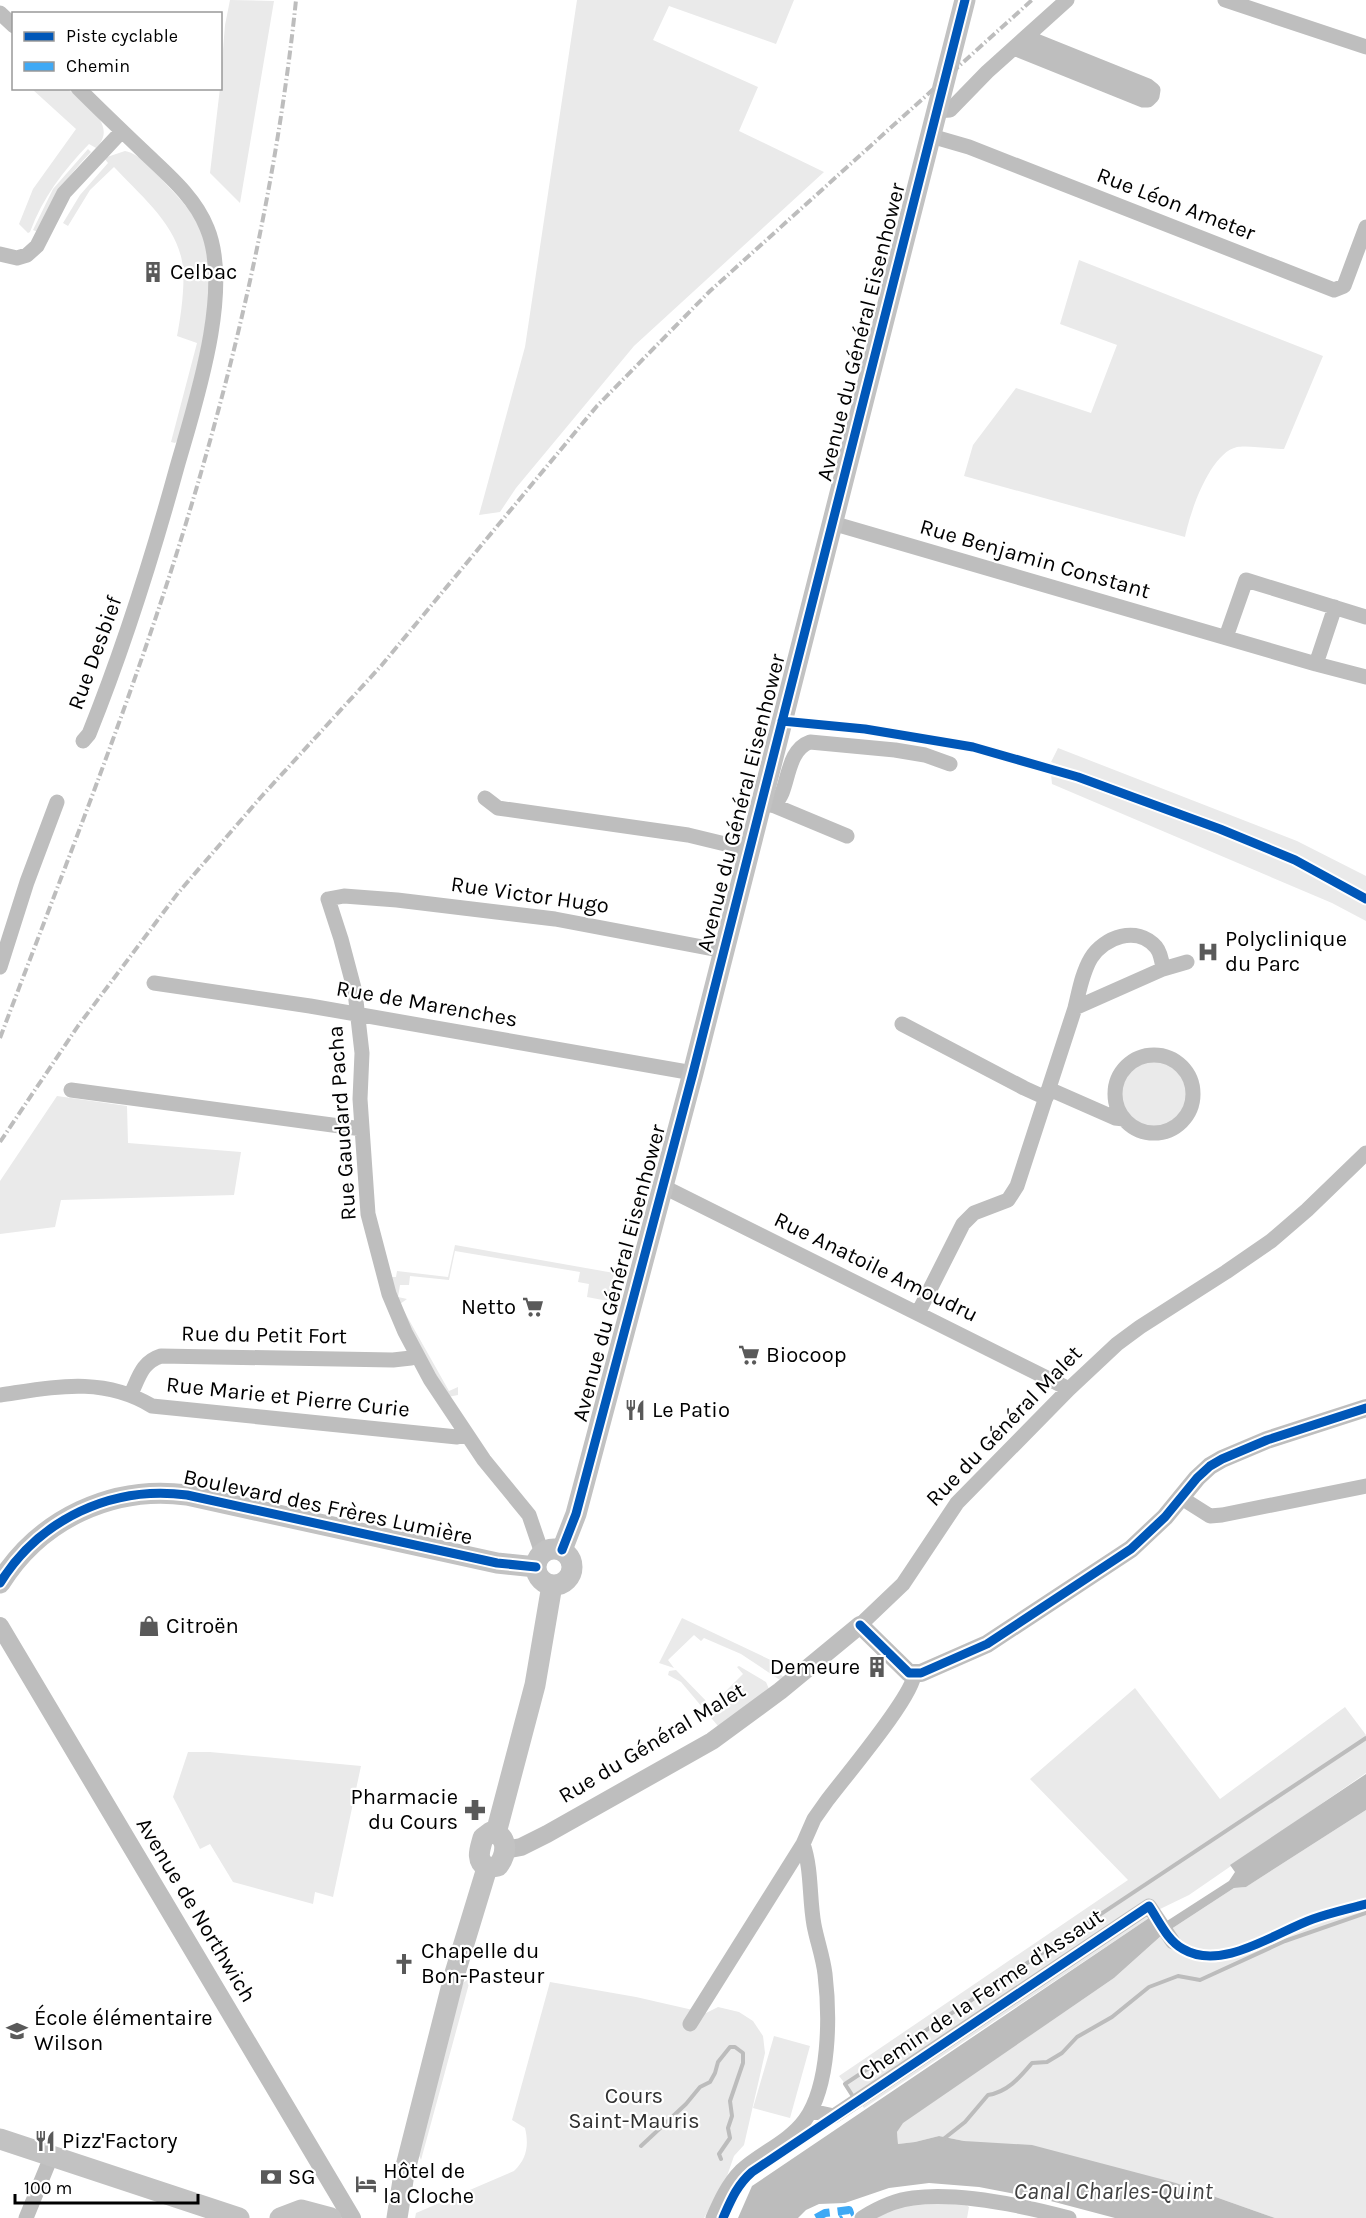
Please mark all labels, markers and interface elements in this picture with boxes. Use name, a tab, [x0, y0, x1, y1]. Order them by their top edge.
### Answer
legend	[12, 12, 222, 90]
text: Piste cyclable	[66, 25, 178, 47]
text: Chemin	[66, 55, 130, 77]
street label: Rue Léon Ameter	[1093, 162, 1259, 246]
street label: Avenue du Général Eisenhower	[811, 180, 911, 484]
place label: Celbac	[170, 259, 237, 285]
building icon: Celbac	[141, 260, 165, 284]
street label: Rue Benjamin Constant	[917, 514, 1153, 604]
street label: Rue Desbief	[62, 592, 128, 713]
street label: Avenue du Général Eisenhower	[691, 651, 791, 955]
street label: Rue Victor Hugo	[449, 871, 611, 919]
place label: Polyclinique du Parc	[1225, 926, 1347, 977]
hospital icon: Polyclinique du Parc	[1196, 940, 1220, 964]
street label: Rue de Marenches	[334, 975, 520, 1033]
street label: Rue Gaudard Pacha	[322, 1025, 362, 1221]
street label: Avenue du Général Eisenhower	[567, 1122, 671, 1424]
street label: Rue Anatoile Amoudru	[770, 1206, 982, 1328]
place label: Netto	[461, 1294, 516, 1320]
supermarket icon: Netto	[521, 1295, 545, 1319]
street label: Rue du Petit Fort	[181, 1321, 347, 1349]
street label: Rue du Général Malet	[921, 1340, 1087, 1512]
place label: Biocoop	[766, 1342, 847, 1368]
supermarket icon: Biocoop	[737, 1343, 761, 1367]
street label: Rue Marie et Pierre Curie	[165, 1371, 411, 1423]
place label: Le Patio	[652, 1397, 730, 1423]
restaurant icon: Le Patio	[623, 1398, 647, 1422]
street label: Boulevard des Frères Lumière	[181, 1464, 475, 1550]
place label: Citroën	[166, 1613, 239, 1639]
shop icon: Citroën	[137, 1614, 161, 1638]
place label: Demeure	[770, 1654, 860, 1680]
building icon: Demeure	[865, 1655, 889, 1679]
street label: Rue du Général Malet	[554, 1677, 750, 1809]
place label: Pharmacie du Cours	[351, 1784, 458, 1835]
pharmacy icon: Pharmacie du Cours	[463, 1798, 487, 1822]
street label: Avenue de Northwich	[131, 1813, 261, 2007]
street label: Chemin de la Ferme d'Assaut	[854, 1903, 1108, 2087]
place label: Chapelle du Bon-Pasteur	[421, 1938, 544, 1989]
church icon: Chapelle du Bon-Pasteur	[392, 1952, 416, 1976]
place label: École élémentaire Wilson	[34, 2004, 213, 2056]
school or university icon: École élémentaire Wilson	[5, 2019, 29, 2043]
park label: Cours Saint-Mauris	[568, 2083, 700, 2134]
place label: Pizz'Factory	[62, 2128, 178, 2154]
restaurant icon: Pizz'Factory	[33, 2129, 57, 2153]
place label: Hôtel de la Cloche	[383, 2158, 474, 2209]
place label: SG	[288, 2164, 315, 2190]
bank icon: SG	[259, 2165, 283, 2189]
scale bar	[15, 2167, 198, 2205]
hotel icon: Hôtel de la Cloche	[354, 2172, 378, 2196]
text: 100 m	[24, 2177, 72, 2199]
water label: Canal Charles-Quint	[1013, 2177, 1213, 2205]

